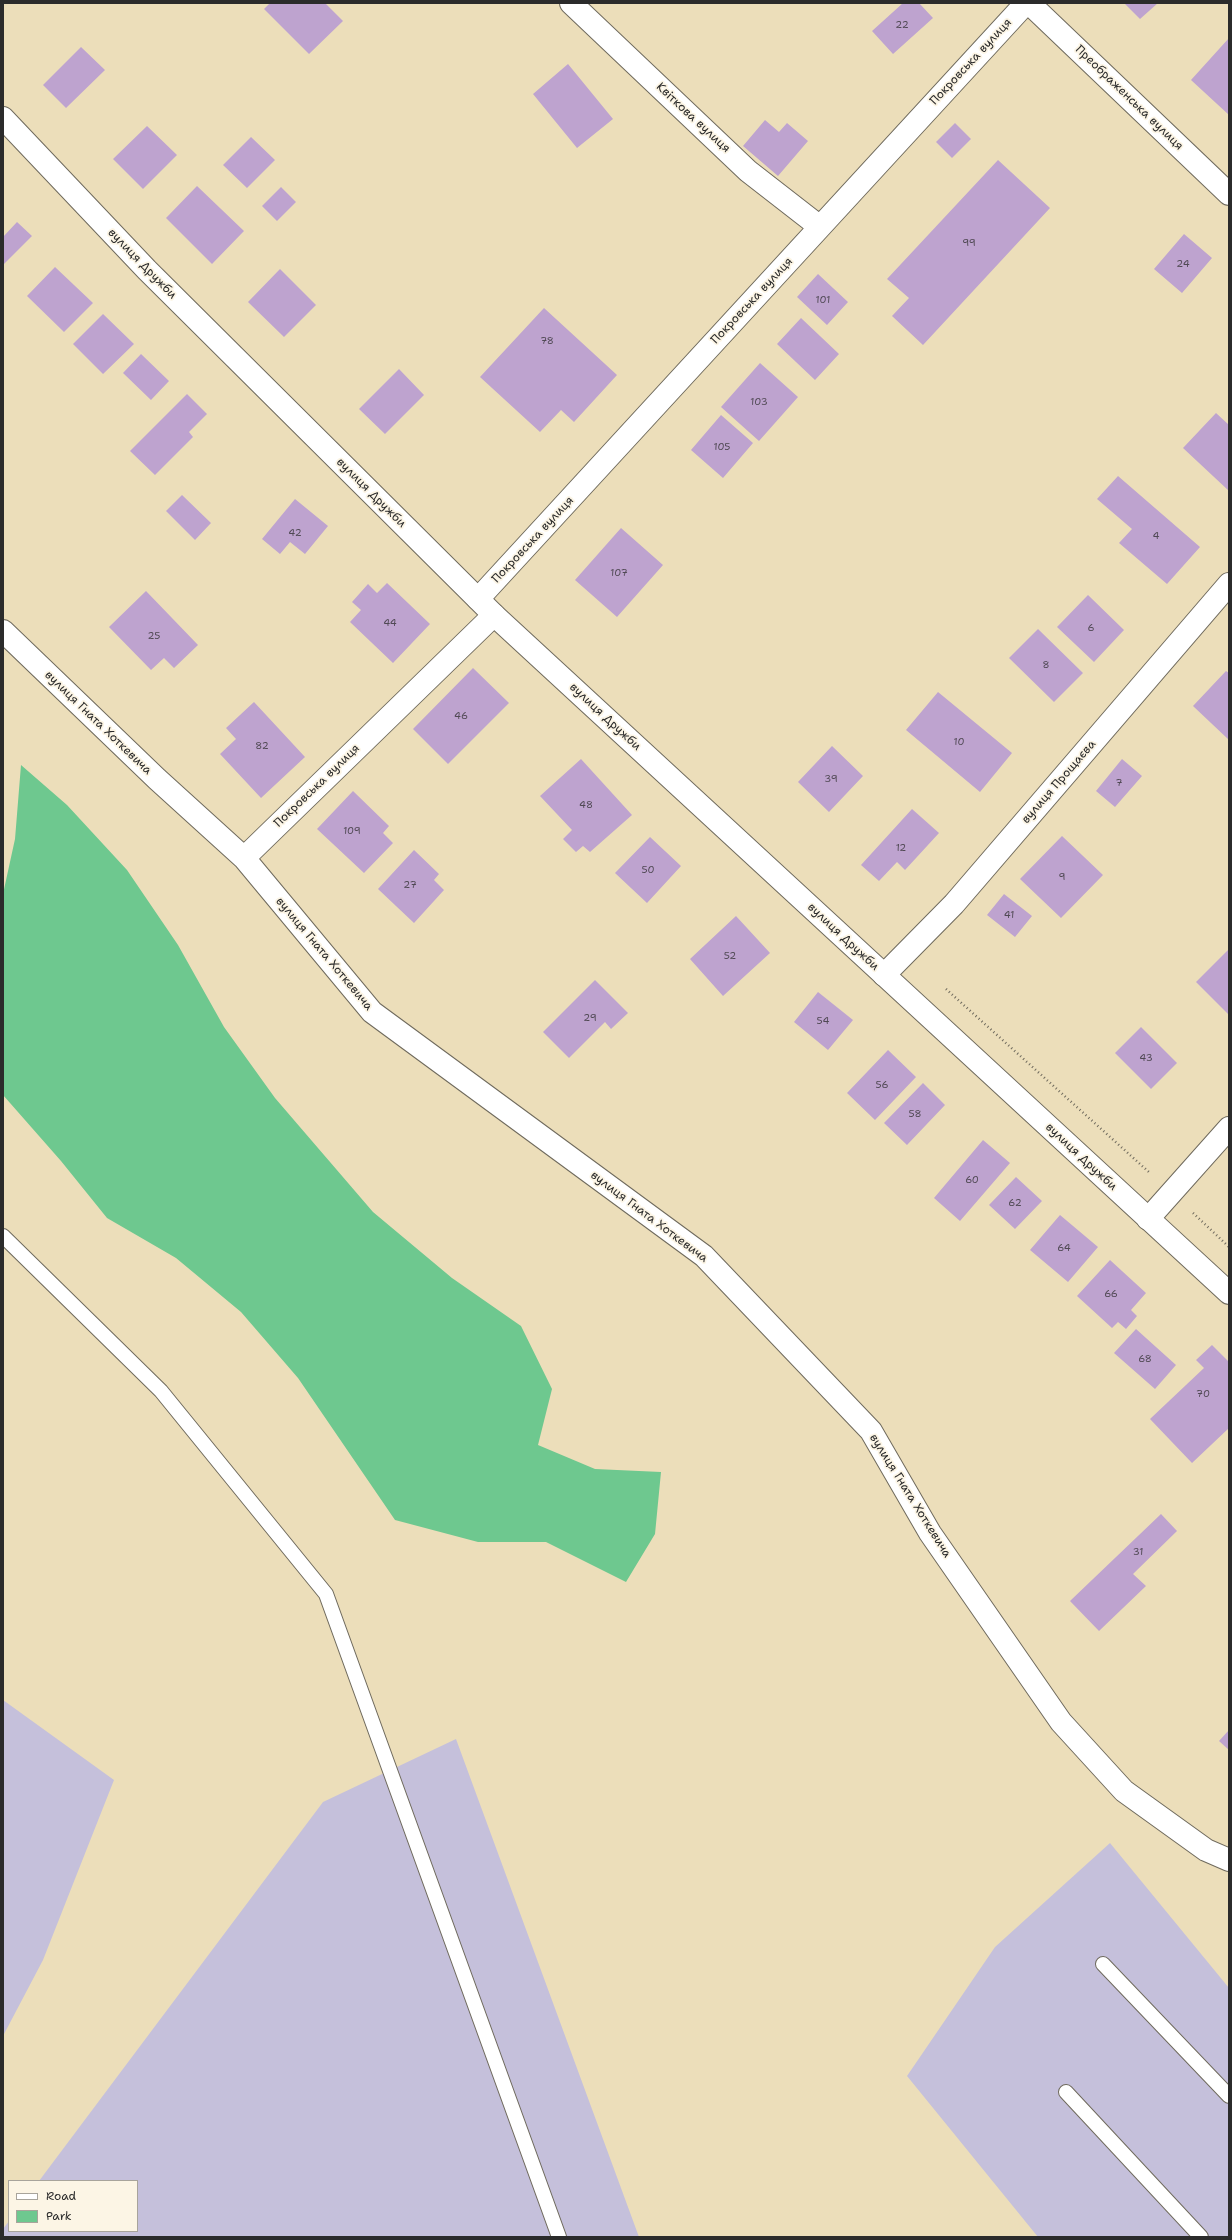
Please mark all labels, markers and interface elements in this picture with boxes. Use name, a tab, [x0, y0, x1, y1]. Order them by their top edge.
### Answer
street label: Покровська вулиця	[927, 16, 1015, 108]
house number: 22	[895, 19, 909, 31]
street label: Преображенська вулиця	[1072, 43, 1186, 153]
street label: Квіткова вулиця	[653, 80, 733, 156]
street label: вулиця Дружби	[105, 226, 179, 302]
house number: 99	[962, 237, 976, 249]
street label: Покровська вулиця	[708, 255, 796, 347]
house number: 24	[1176, 258, 1190, 270]
house number: 101	[816, 294, 830, 306]
house number: 78	[540, 335, 554, 347]
house number: 103	[750, 396, 768, 408]
house number: 105	[714, 441, 730, 453]
street label: вулиця Дружби	[333, 455, 409, 531]
street label: Покровська вулиця	[489, 494, 577, 586]
house number: 42	[288, 527, 302, 539]
house number: 4	[1153, 530, 1159, 542]
house number: 107	[610, 567, 628, 579]
house number: 44	[383, 617, 397, 629]
house number: 6	[1088, 622, 1094, 634]
house number: 25	[148, 630, 160, 642]
house number: 8	[1043, 659, 1049, 671]
street label: вулиця Гната Хоткевича	[41, 668, 155, 778]
street label: вулиця Дружби	[566, 680, 644, 754]
house number: 46	[454, 710, 468, 722]
house number: 10	[954, 736, 964, 748]
street label: вулиця Прощаєва	[1019, 737, 1099, 827]
house number: 82	[255, 740, 269, 752]
street label: Покровська вулиця	[271, 741, 363, 831]
house number: 39	[824, 773, 838, 785]
house number: 7	[1116, 777, 1122, 789]
house number: 48	[579, 799, 593, 811]
house number: 109	[343, 825, 361, 837]
house number: 12	[896, 842, 906, 854]
house number: 50	[641, 864, 655, 876]
house number: 9	[1059, 871, 1065, 883]
house number: 27	[403, 879, 417, 891]
street label: вулиця Гната Хоткевича	[272, 895, 376, 1013]
street label: вулиця Дружби	[804, 900, 882, 974]
house number: 41	[1004, 909, 1014, 921]
house number: 52	[724, 950, 736, 962]
house number: 29	[583, 1012, 597, 1024]
house number: 54	[817, 1015, 829, 1027]
house number: 43	[1139, 1052, 1153, 1064]
house number: 56	[876, 1079, 888, 1091]
house number: 58	[909, 1108, 921, 1120]
street label: вулиця Дружби	[1042, 1120, 1120, 1194]
street label: вулиця Гната Хоткевича	[587, 1168, 711, 1266]
house number: 60	[965, 1174, 979, 1186]
house number: 62	[1008, 1197, 1022, 1209]
house number: 64	[1057, 1242, 1071, 1254]
house number: 66	[1104, 1288, 1118, 1300]
house number: 68	[1138, 1353, 1152, 1365]
house number: 70	[1196, 1388, 1210, 1400]
street label: вулиця Гната Хоткевича	[866, 1431, 954, 1561]
house number: 31	[1133, 1546, 1143, 1558]
legend	[8, 2180, 138, 2232]
text: Road	[46, 2188, 76, 2204]
text: Park	[46, 2208, 72, 2224]

